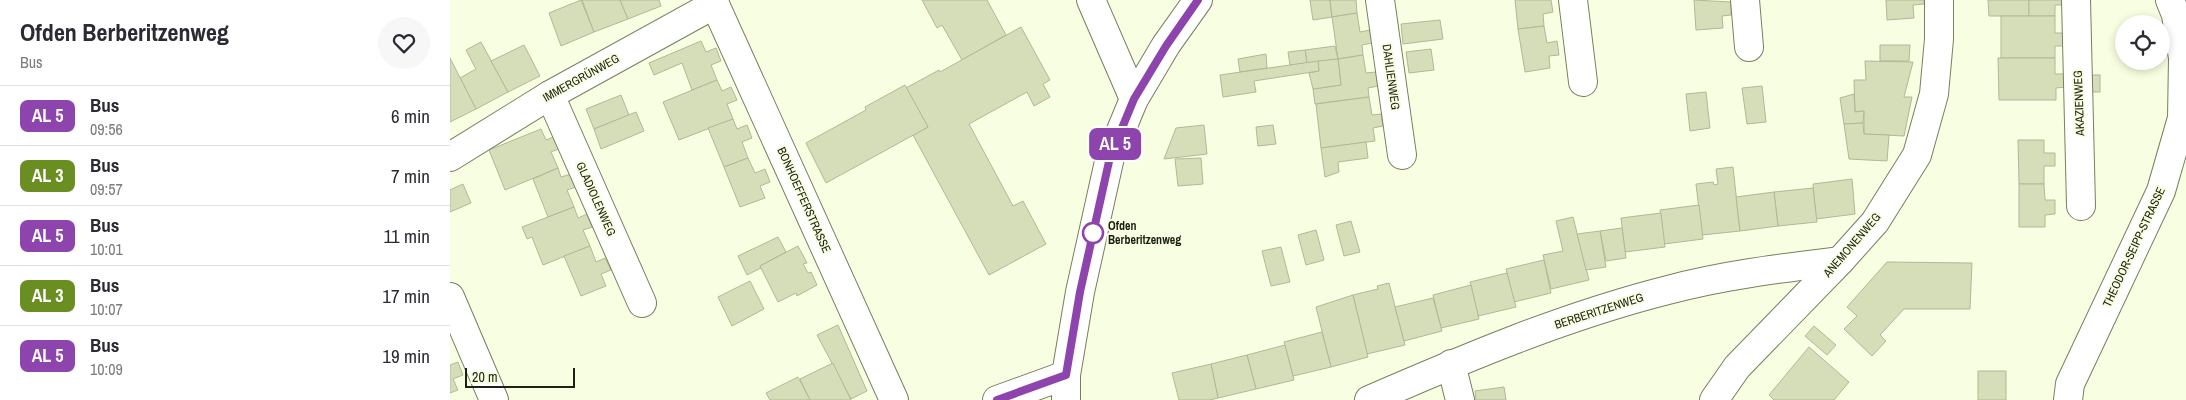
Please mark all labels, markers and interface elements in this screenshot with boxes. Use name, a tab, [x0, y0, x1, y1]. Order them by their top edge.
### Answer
map controls	[2115, 15, 2170, 70]
button: locate	[2115, 15, 2170, 70]
text: Ofden Berberitzenweg	[20, 16, 229, 48]
button: heart	[378, 17, 430, 69]
street label: DAHLIENWEG	[1378, 43, 1404, 111]
street label: IMMERGRÜNWEG	[539, 49, 622, 106]
text: Bus	[20, 51, 43, 73]
street label: AKAZIENWEG	[2070, 70, 2088, 137]
text: Bus	[90, 92, 119, 118]
text: AL 5	[32, 103, 63, 128]
text: 6 min	[391, 103, 430, 129]
text: 09:56	[90, 118, 123, 140]
line badge: AL 5	[1080, 128, 1150, 160]
text: AL 5	[1099, 131, 1131, 156]
street label: BONHOEFFERSTRASSE	[773, 145, 835, 255]
text: Bus	[90, 152, 119, 178]
street label: GLADIOLENWEG	[572, 159, 620, 239]
text: AL 3	[32, 163, 63, 188]
text: 7 min	[391, 163, 430, 189]
text: 09:57	[90, 178, 123, 200]
street label: THEODOR-SEIPP-STRASSE	[2099, 184, 2169, 310]
street label: ANEMONENWEG	[1819, 209, 1884, 281]
text: Bus	[90, 212, 119, 238]
place label: Ofden Berberitzenweg	[1108, 218, 1181, 248]
marker: Ofden Berberitzenweg	[1082, 222, 1104, 244]
text: AL 5	[32, 223, 63, 248]
text: 11 min	[384, 223, 430, 249]
text: 10:01	[90, 238, 123, 260]
text: Bus	[90, 272, 119, 298]
text: AL 3	[32, 283, 63, 308]
text: 17 min	[382, 283, 430, 309]
street label: BERBERITZENWEG	[1553, 289, 1645, 333]
text: 10:07	[90, 298, 123, 320]
text: Bus	[90, 332, 119, 358]
text: AL 5	[32, 343, 63, 368]
text: 19 min	[382, 343, 430, 369]
text: 10:09	[90, 358, 123, 380]
scale bar	[465, 365, 575, 388]
text: 20 m	[472, 368, 498, 386]

